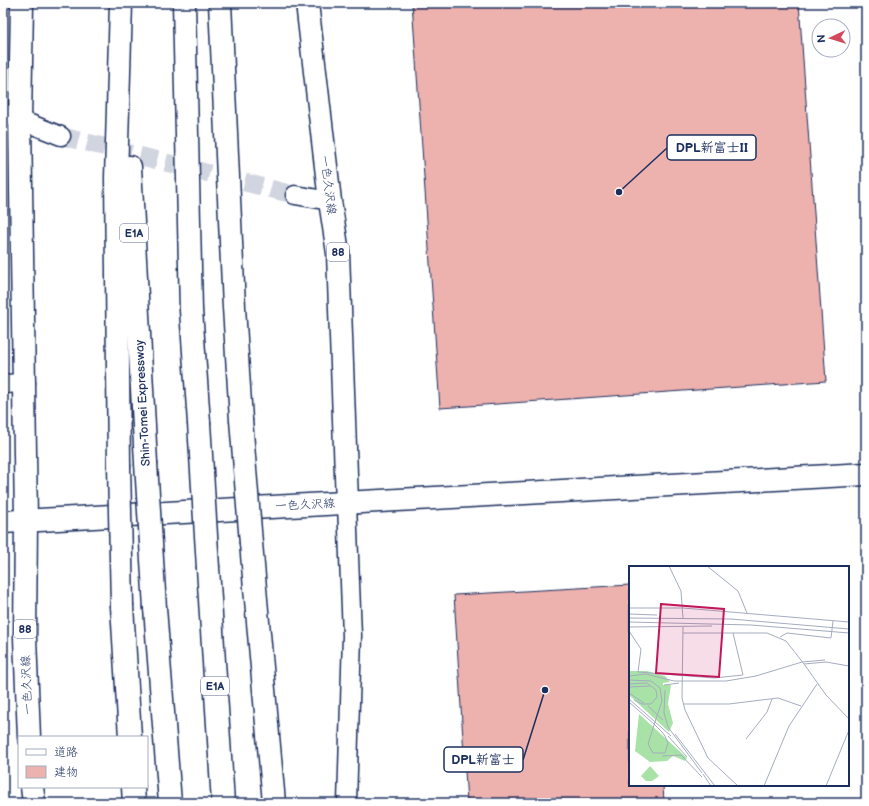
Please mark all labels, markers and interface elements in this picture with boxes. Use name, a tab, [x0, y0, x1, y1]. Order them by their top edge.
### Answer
north arrow	[811, 18, 851, 58]
text: N	[815, 34, 828, 43]
callout: DPL新富士II	[667, 135, 756, 160]
text: DPL新富士II	[676, 140, 748, 156]
street label: 一色久沢線	[317, 154, 339, 216]
road number: E1A	[120, 224, 148, 242]
road number: 88	[327, 243, 349, 261]
street label: Shin-Tomei Expressway	[132, 339, 154, 467]
street label: 一色久沢線	[275, 496, 335, 514]
inset map	[629, 566, 849, 786]
road number: 88	[14, 620, 36, 638]
street label: 一色久沢線	[18, 655, 36, 715]
road number: E1A	[201, 677, 229, 695]
legend	[18, 736, 148, 788]
text: 道路	[54, 745, 78, 760]
callout: DPL新富士	[444, 747, 523, 772]
text: DPL新富士	[451, 752, 515, 768]
text: 建物	[54, 765, 78, 780]

